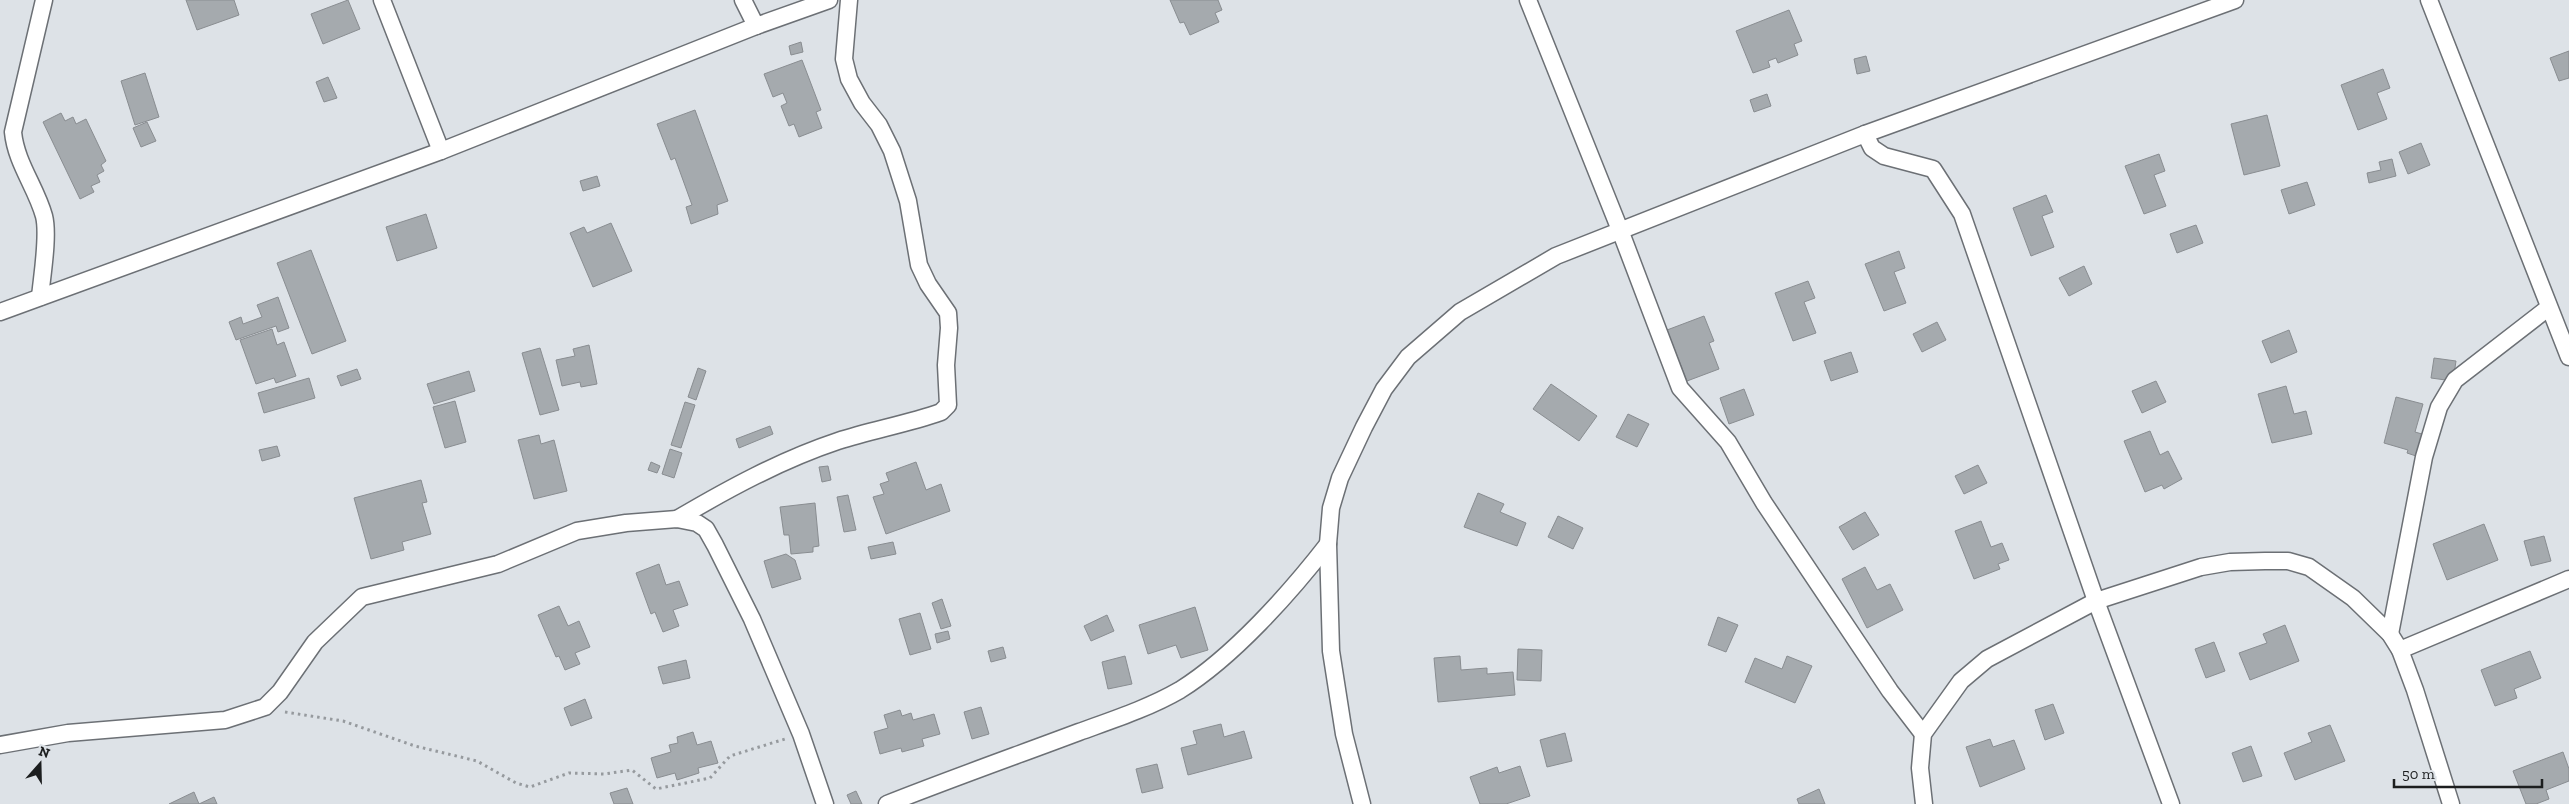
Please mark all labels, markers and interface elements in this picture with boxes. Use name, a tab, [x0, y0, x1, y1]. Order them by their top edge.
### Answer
north arrow	[15, 739, 65, 789]
text: N	[36, 742, 53, 762]
scale bar	[2394, 756, 2542, 788]
text: 50 m	[2402, 765, 2435, 783]

